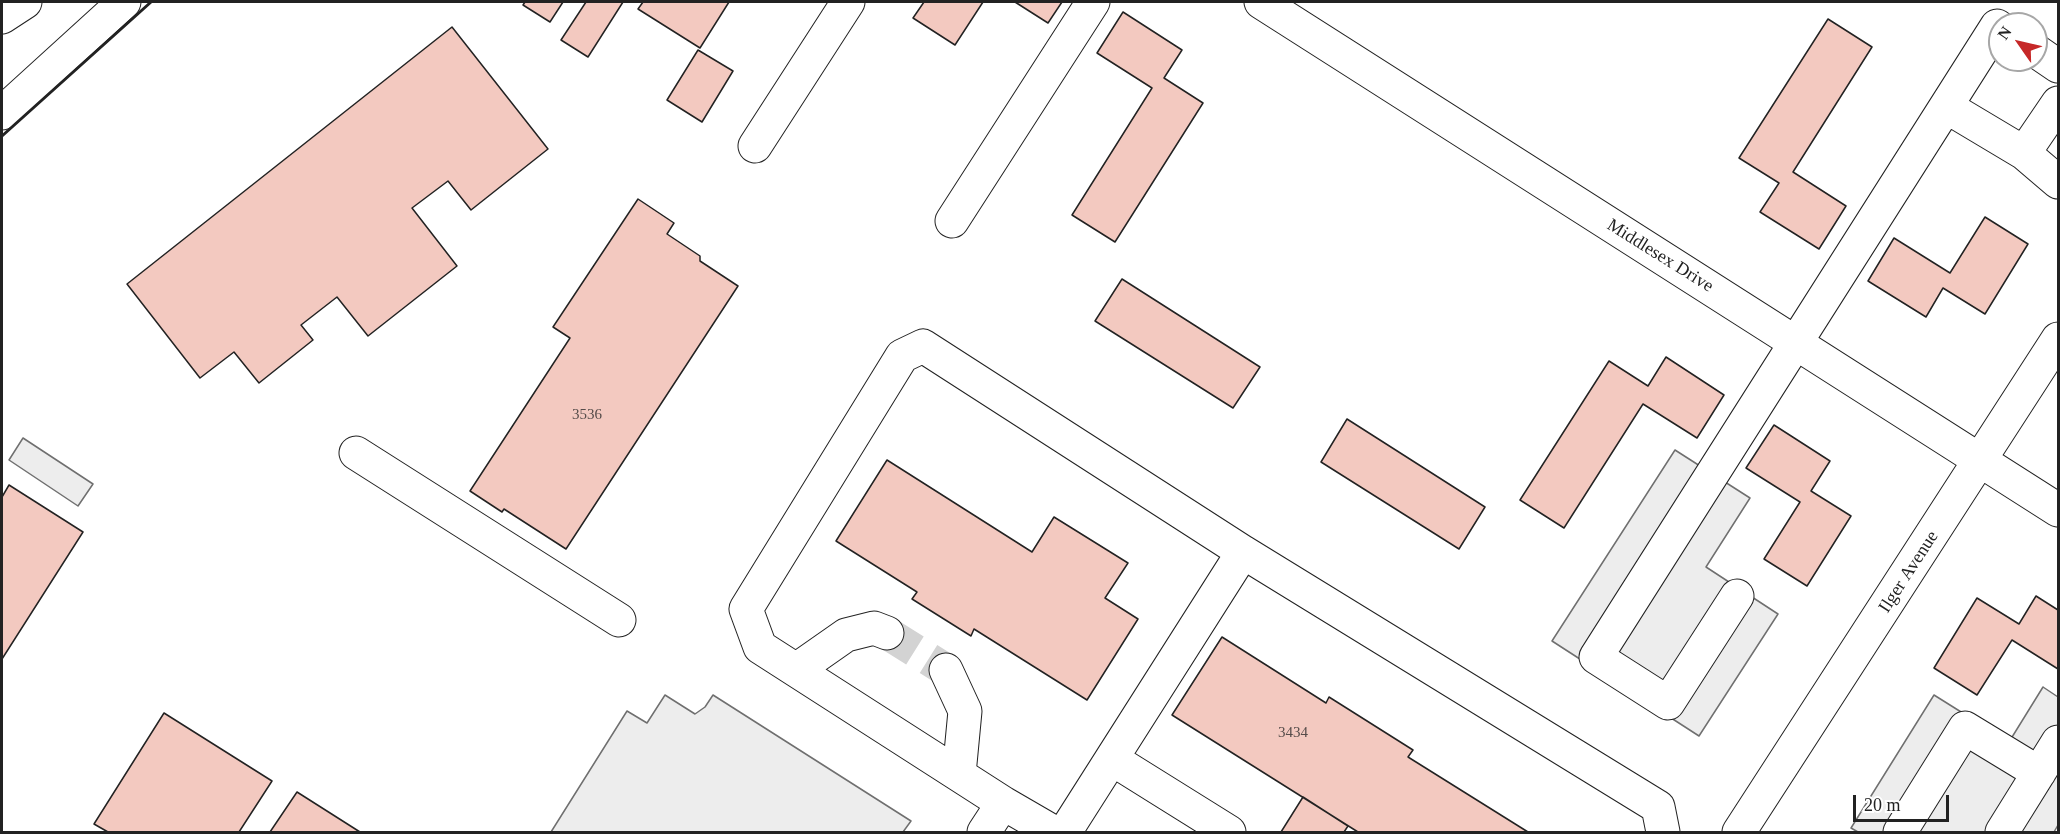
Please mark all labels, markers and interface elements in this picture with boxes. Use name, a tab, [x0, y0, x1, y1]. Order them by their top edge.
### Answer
north arrow	[1988, 12, 2048, 72]
text: N	[1994, 23, 2015, 42]
street label: Middlesex Drive	[1603, 215, 1717, 297]
house number: 3536	[572, 406, 602, 424]
street label: Ilger Avenue	[1875, 527, 1943, 617]
house number: 3434	[1278, 724, 1308, 742]
scale bar	[1856, 783, 1952, 821]
text: 20 m	[1864, 795, 1901, 815]

